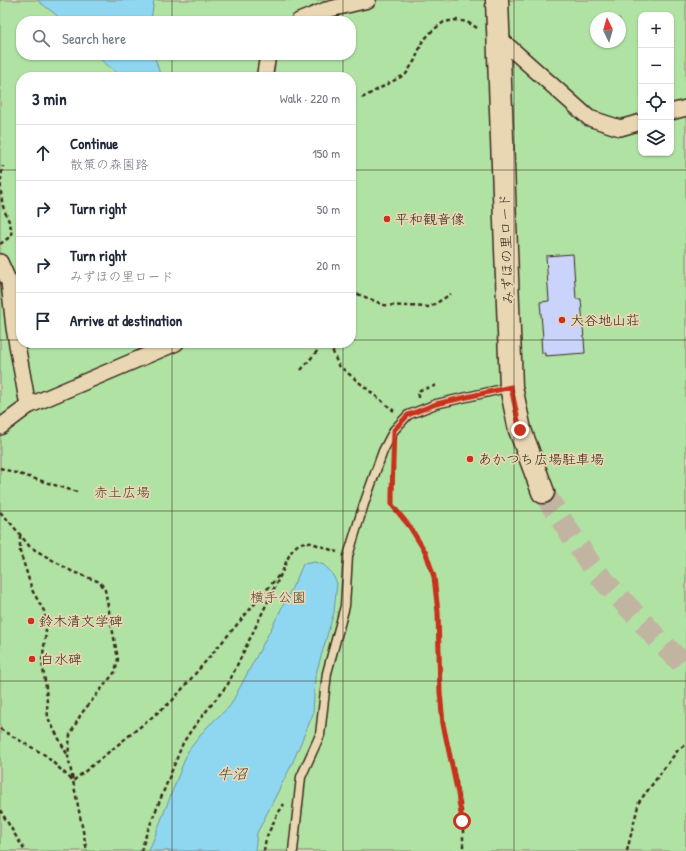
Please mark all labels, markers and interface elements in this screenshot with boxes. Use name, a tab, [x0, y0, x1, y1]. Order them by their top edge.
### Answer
north arrow	[590, 12, 626, 48]
map controls	[638, 12, 674, 156]
button: +	[638, 12, 674, 48]
search box	[16, 16, 356, 60]
icon: search	[30, 27, 52, 49]
text: Search here	[62, 28, 126, 49]
button: −	[638, 48, 674, 84]
button: locate	[638, 84, 674, 120]
text: 3 min	[32, 87, 67, 110]
text: Walk · 220 m	[280, 89, 340, 107]
button: layers	[638, 120, 674, 156]
text: Continue	[70, 133, 118, 154]
icon: ahead	[32, 142, 54, 164]
text: 150 m	[312, 144, 340, 162]
text: 散策の森園路	[70, 155, 148, 173]
street label: みずほの里ロード	[494, 193, 517, 305]
icon: right	[32, 198, 54, 220]
text: Turn right	[70, 198, 126, 219]
text: 50 m	[317, 200, 340, 218]
place label: 平和観音像	[395, 209, 465, 228]
marker: 平和観音像	[382, 214, 392, 224]
text: Turn right	[70, 245, 126, 266]
icon: right	[32, 254, 54, 276]
text: 20 m	[316, 256, 340, 274]
text: みずほの里ロード	[70, 267, 173, 285]
icon: arrive	[32, 310, 54, 332]
text: Arrive at destination	[70, 310, 182, 331]
place label: 大谷地山荘	[570, 310, 640, 329]
marker: 大谷地山荘	[557, 315, 567, 325]
route end	[511, 421, 529, 439]
place label: あかつち広場駐車場	[478, 449, 604, 468]
marker: あかつち広場駐車場	[465, 454, 475, 464]
park label: 赤土広場	[94, 482, 150, 501]
park label: 横手公園	[250, 587, 306, 606]
place label: 鈴木清文学碑	[39, 611, 123, 630]
marker: 鈴木清文学碑	[26, 616, 36, 626]
place label: 白水碑	[40, 649, 82, 668]
marker: 白水碑	[27, 654, 37, 664]
water label: 牛沼	[217, 763, 249, 784]
route start	[453, 812, 471, 830]

